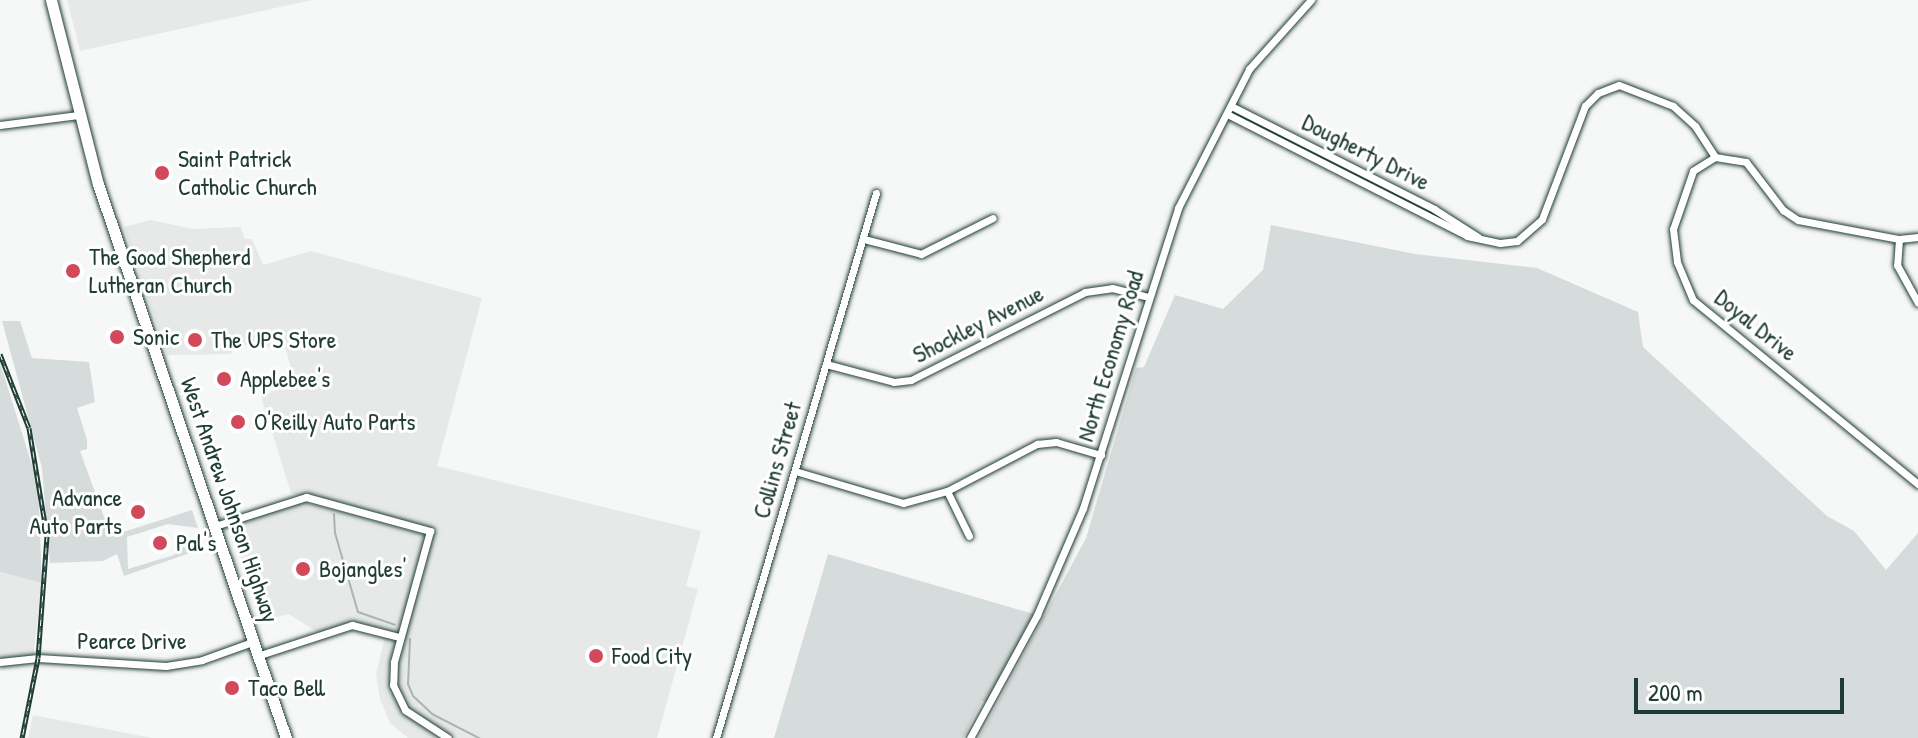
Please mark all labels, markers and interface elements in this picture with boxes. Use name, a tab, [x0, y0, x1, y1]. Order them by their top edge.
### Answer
street label: Dougherty Drive	[1297, 108, 1435, 196]
place label: Saint Patrick Catholic Church	[178, 145, 317, 201]
marker: Saint Patrick Catholic Church	[153, 164, 171, 182]
place label: The Good Shepherd Lutheran Church	[89, 243, 250, 299]
marker: The Good Shepherd Lutheran Church	[64, 262, 82, 280]
street label: North Economy Road	[1070, 267, 1150, 445]
street label: Shockley Avenue	[908, 279, 1048, 369]
street label: Doyal Drive	[1709, 283, 1803, 367]
place label: Sonic	[133, 323, 179, 351]
place label: The UPS Store	[211, 326, 336, 354]
marker: Sonic	[108, 328, 126, 346]
marker: The UPS Store	[186, 331, 204, 349]
place label: Applebee's	[240, 365, 330, 393]
marker: Applebee's	[215, 370, 233, 388]
street label: West Andrew Johnson Highway	[174, 374, 286, 626]
street label: Collins Street	[747, 398, 807, 522]
place label: O'Reilly Auto Parts	[254, 408, 416, 436]
marker: O'Reilly Auto Parts	[229, 413, 247, 431]
place label: Advance Auto Parts	[30, 484, 122, 540]
marker: Advance Auto Parts	[129, 503, 147, 521]
place label: Pal's	[176, 529, 217, 557]
marker: Pal's	[151, 534, 169, 552]
place label: Bojangles'	[319, 555, 407, 583]
marker: Bojangles'	[294, 560, 312, 578]
street label: Pearce Drive	[77, 627, 187, 655]
place label: Food City	[612, 642, 692, 670]
marker: Food City	[587, 647, 605, 665]
scale bar	[1638, 662, 1848, 712]
place label: Taco Bell	[248, 674, 325, 702]
text: 200 m	[1648, 676, 1703, 708]
marker: Taco Bell	[223, 679, 241, 697]

